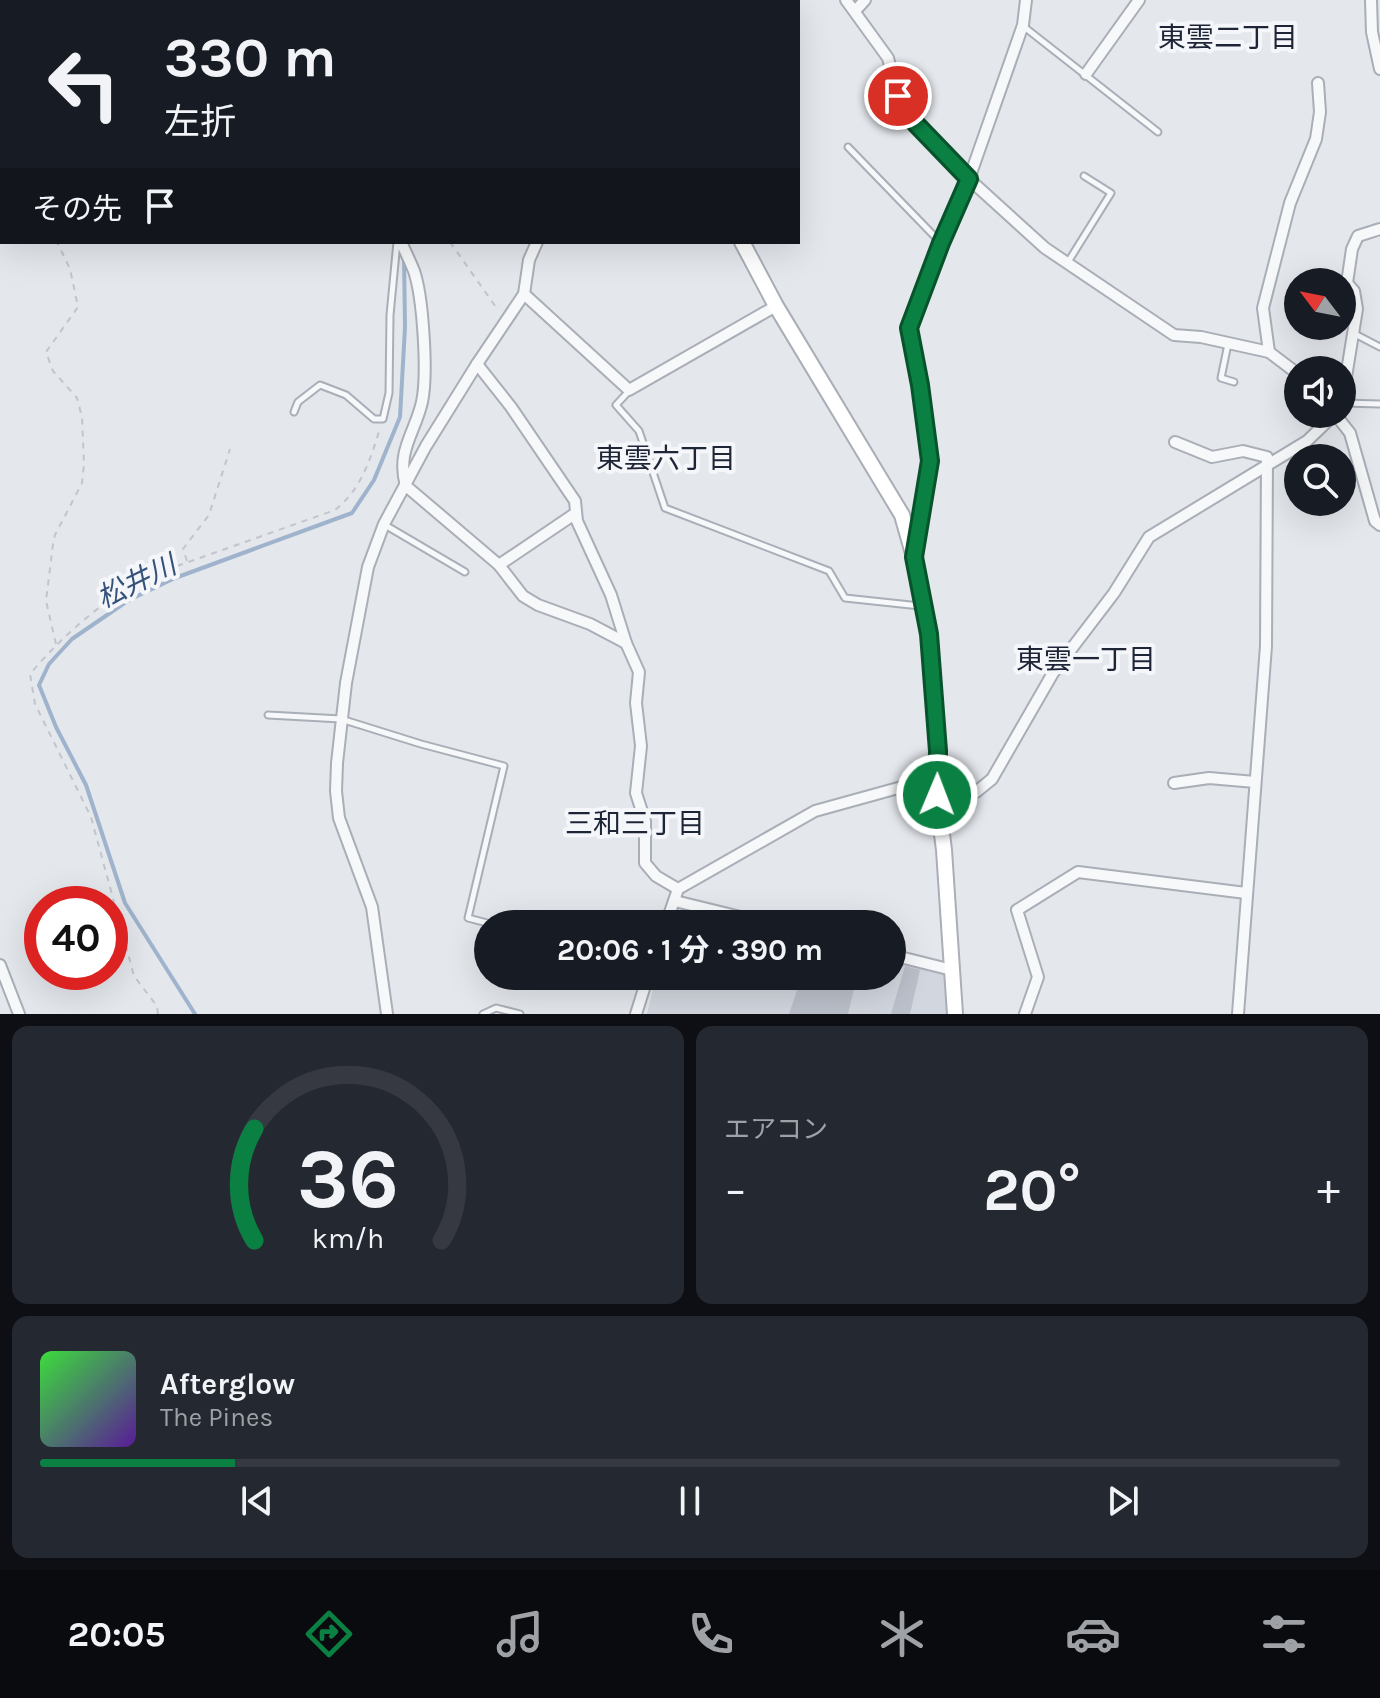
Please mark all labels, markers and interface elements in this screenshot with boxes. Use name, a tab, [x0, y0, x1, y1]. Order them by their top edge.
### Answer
district label: 東雲二丁目	[1158, 21, 1298, 54]
text: 330 m	[164, 25, 336, 90]
icon: left	[32, 32, 136, 136]
pin	[864, 62, 932, 130]
icon: arrive	[876, 74, 920, 118]
text: 左折	[164, 101, 236, 143]
icon: arrive	[138, 184, 182, 228]
text: その先	[32, 191, 122, 227]
north arrow	[1284, 268, 1356, 340]
map controls	[1284, 268, 1356, 516]
button: sound	[1284, 356, 1356, 428]
district label: 東雲六丁目	[596, 442, 736, 475]
button: search	[1284, 444, 1356, 516]
water label: 松井川	[91, 547, 184, 615]
district label: 東雲一丁目	[1016, 643, 1156, 676]
position arrow	[895, 753, 979, 837]
district label: 三和三丁目	[565, 807, 705, 840]
speed limit sign: 40	[24, 886, 128, 990]
text: 20:06 · 1 分 · 390 m	[557, 932, 823, 968]
text: エアコン	[724, 1114, 828, 1145]
text: 36	[297, 1131, 399, 1228]
text: 20°	[983, 1155, 1081, 1225]
text: −	[724, 1164, 747, 1215]
text: +	[1317, 1164, 1340, 1215]
text: km/h	[312, 1222, 384, 1255]
text: Afterglow	[160, 1366, 295, 1402]
text: The Pines	[160, 1402, 273, 1433]
icon: previous	[235, 1479, 279, 1523]
icon: pause	[668, 1479, 712, 1523]
icon: next	[1101, 1479, 1145, 1523]
icon: directions	[301, 1606, 357, 1662]
icon: music	[492, 1606, 548, 1662]
icon: phone	[683, 1606, 739, 1662]
icon: climate	[874, 1606, 930, 1662]
icon: car	[1065, 1606, 1121, 1662]
icon: filters	[1256, 1606, 1312, 1662]
text: 20:05	[68, 1613, 166, 1655]

